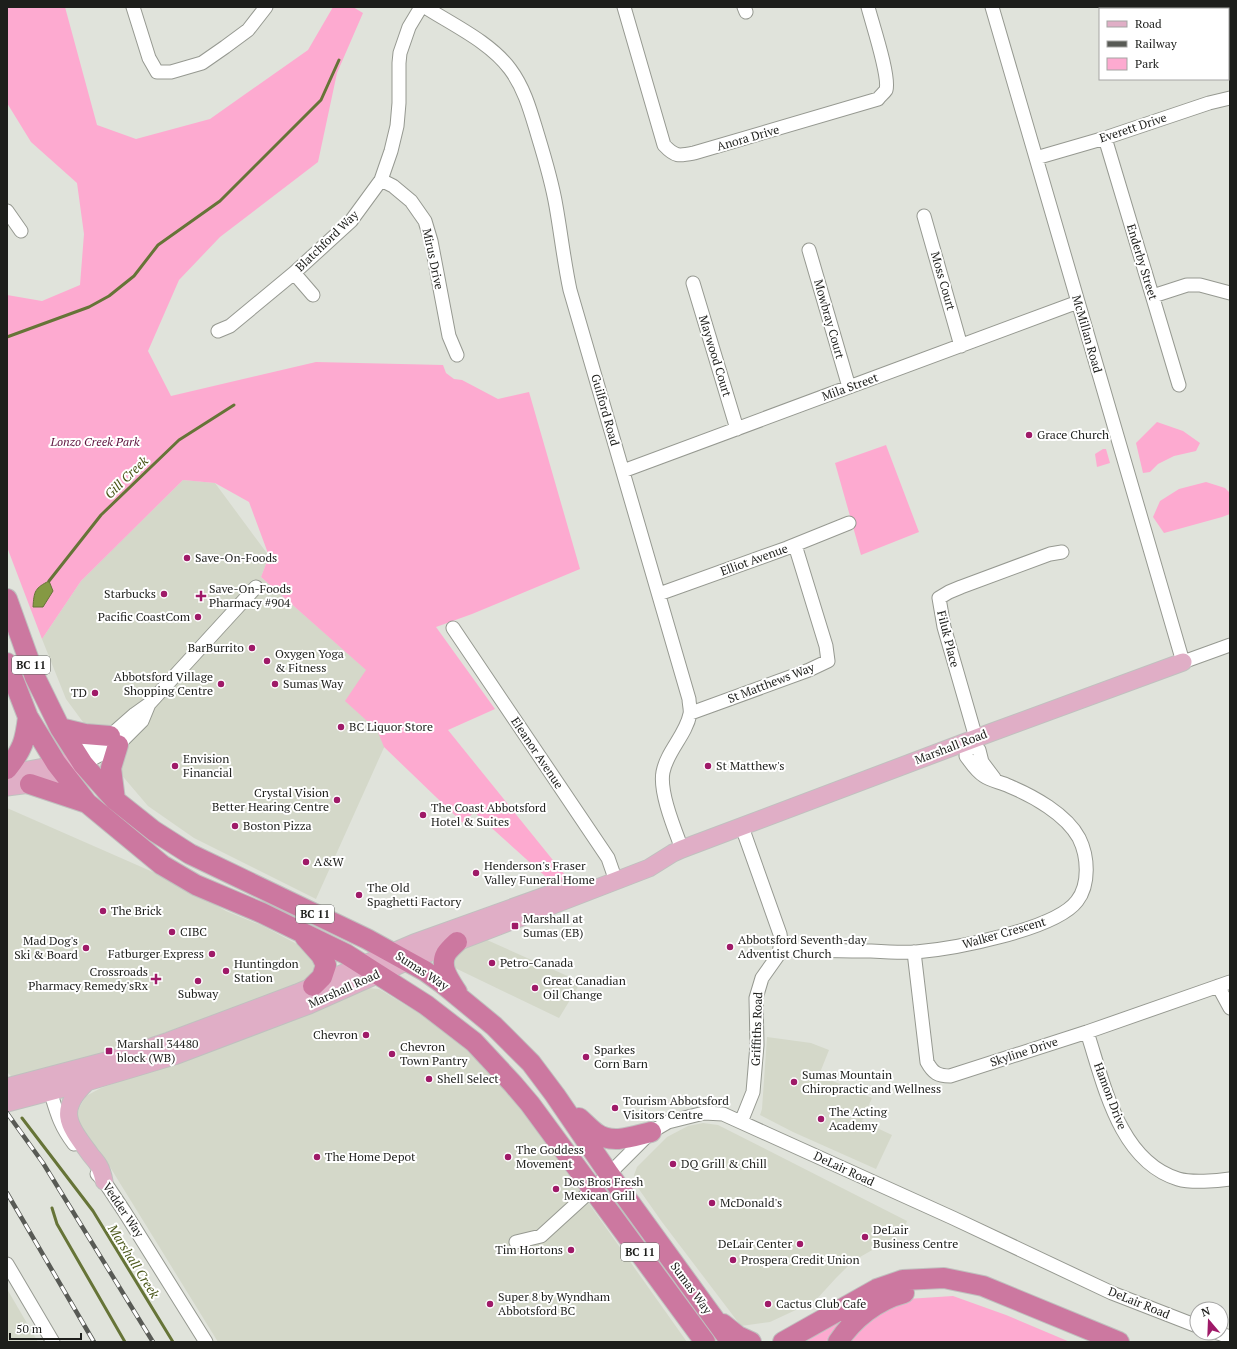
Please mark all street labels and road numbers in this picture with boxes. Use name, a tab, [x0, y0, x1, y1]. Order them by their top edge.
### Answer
street label: Everett Drive	[1097, 110, 1168, 145]
street label: Anora Drive	[715, 121, 781, 154]
street label: Blatchford Way	[292, 206, 362, 274]
street label: Enderby Street	[1124, 222, 1161, 302]
street label: Mirus Drive	[420, 227, 447, 291]
street label: Moss Court	[928, 250, 959, 312]
street label: Mowbray Court	[811, 277, 848, 361]
street label: McMillan Road	[1069, 293, 1106, 375]
street label: Maywood Court	[696, 313, 735, 399]
street label: Mila Street	[820, 369, 880, 404]
street label: Guilford Road	[588, 372, 623, 448]
street label: Elliot Avenue	[718, 540, 790, 579]
street label: Filuk Place	[934, 609, 963, 669]
road number: BC 11	[12, 656, 50, 674]
street label: St Matthews Way	[725, 659, 817, 706]
street label: Eleanor Avenue	[508, 714, 567, 791]
street label: Marshall Road	[913, 726, 989, 767]
road number: BC 11	[296, 905, 334, 923]
street label: Walker Crescent	[960, 913, 1048, 952]
street label: Sumas Way	[393, 948, 452, 994]
street label: Marshall Road	[306, 966, 382, 1011]
street label: Griffiths Road	[748, 991, 765, 1066]
street label: Skyline Drive	[988, 1033, 1060, 1070]
street label: Hamon Drive	[1091, 1060, 1130, 1131]
street label: DeLair Road	[812, 1148, 877, 1189]
street label: Vedder Way	[100, 1180, 148, 1241]
road number: BC 11	[621, 1243, 659, 1261]
street label: Sumas Way	[668, 1259, 716, 1317]
street label: DeLair Road	[1106, 1283, 1172, 1322]

